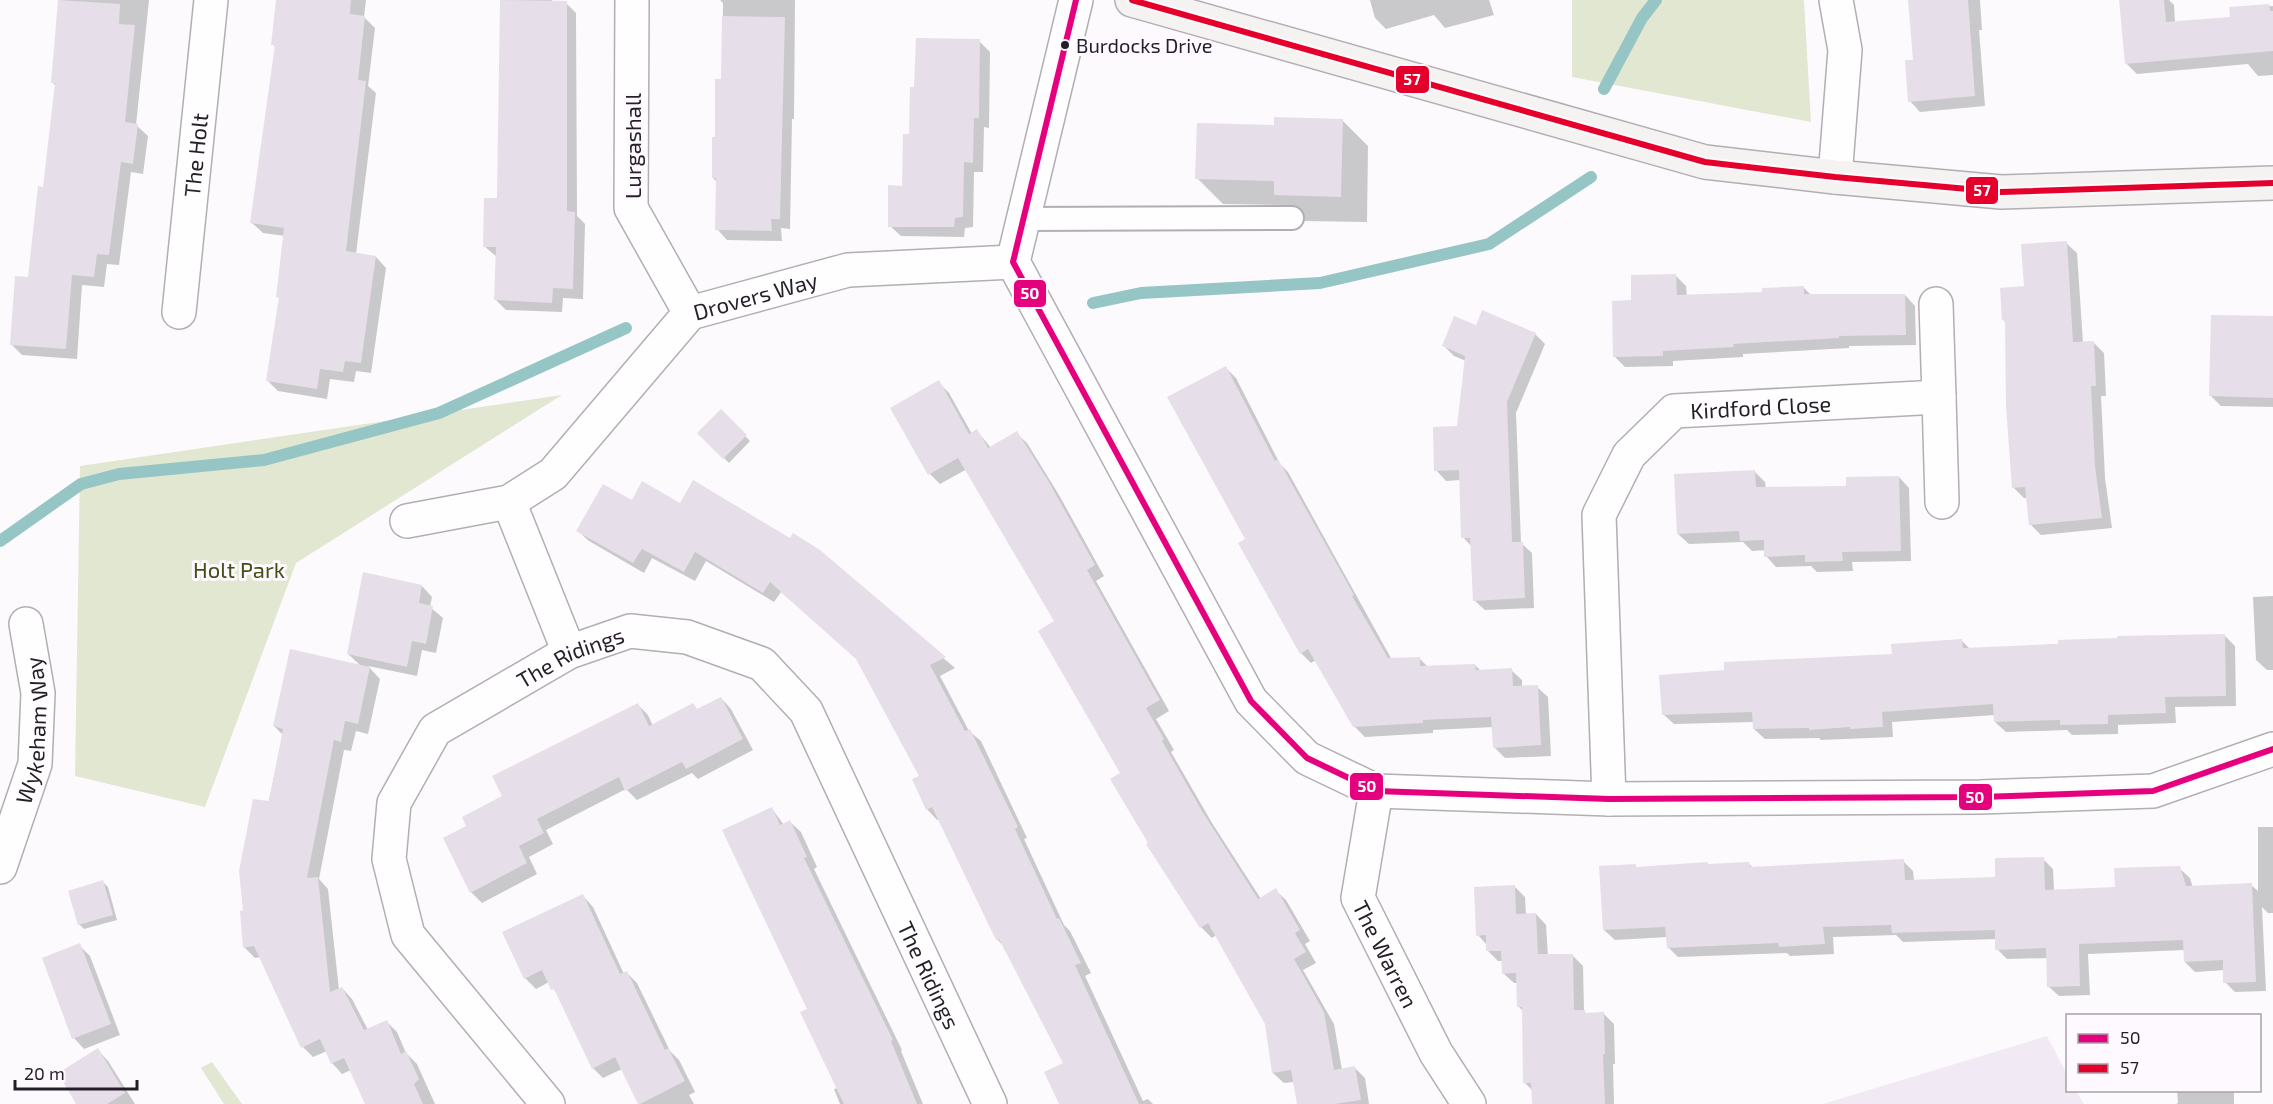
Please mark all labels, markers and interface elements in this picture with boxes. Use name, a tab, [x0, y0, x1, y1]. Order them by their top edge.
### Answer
place label: Burdocks Drive	[1076, 33, 1213, 57]
marker: Burdocks Drive	[1059, 39, 1071, 51]
line badge: 57	[1395, 65, 1430, 94]
text: 57	[1403, 69, 1421, 88]
street label: Lurgashall	[619, 93, 645, 199]
street label: The Holt	[178, 112, 212, 198]
line badge: 57	[1965, 176, 1999, 205]
text: 57	[1973, 180, 1991, 199]
street label: Drovers Way	[690, 266, 821, 325]
line badge: 50	[1013, 279, 1047, 308]
text: 50	[1021, 283, 1039, 302]
street label: Kirdford Close	[1690, 390, 1832, 423]
park label: Holt Park	[193, 556, 285, 582]
street label: The Ridings	[512, 621, 627, 693]
street label: Wykeham Way	[10, 655, 52, 807]
line badge: 50	[1349, 772, 1384, 801]
text: 50	[1358, 776, 1376, 795]
line badge: 50	[1958, 783, 1993, 811]
text: 50	[1966, 787, 1984, 806]
street label: The Warren	[1348, 896, 1424, 1012]
street label: The Ridings	[893, 917, 966, 1033]
legend	[2066, 1014, 2261, 1092]
text: 50	[2120, 1026, 2141, 1048]
scale bar	[15, 1053, 136, 1091]
text: 57	[2120, 1056, 2139, 1078]
text: 20 m	[24, 1062, 65, 1084]

